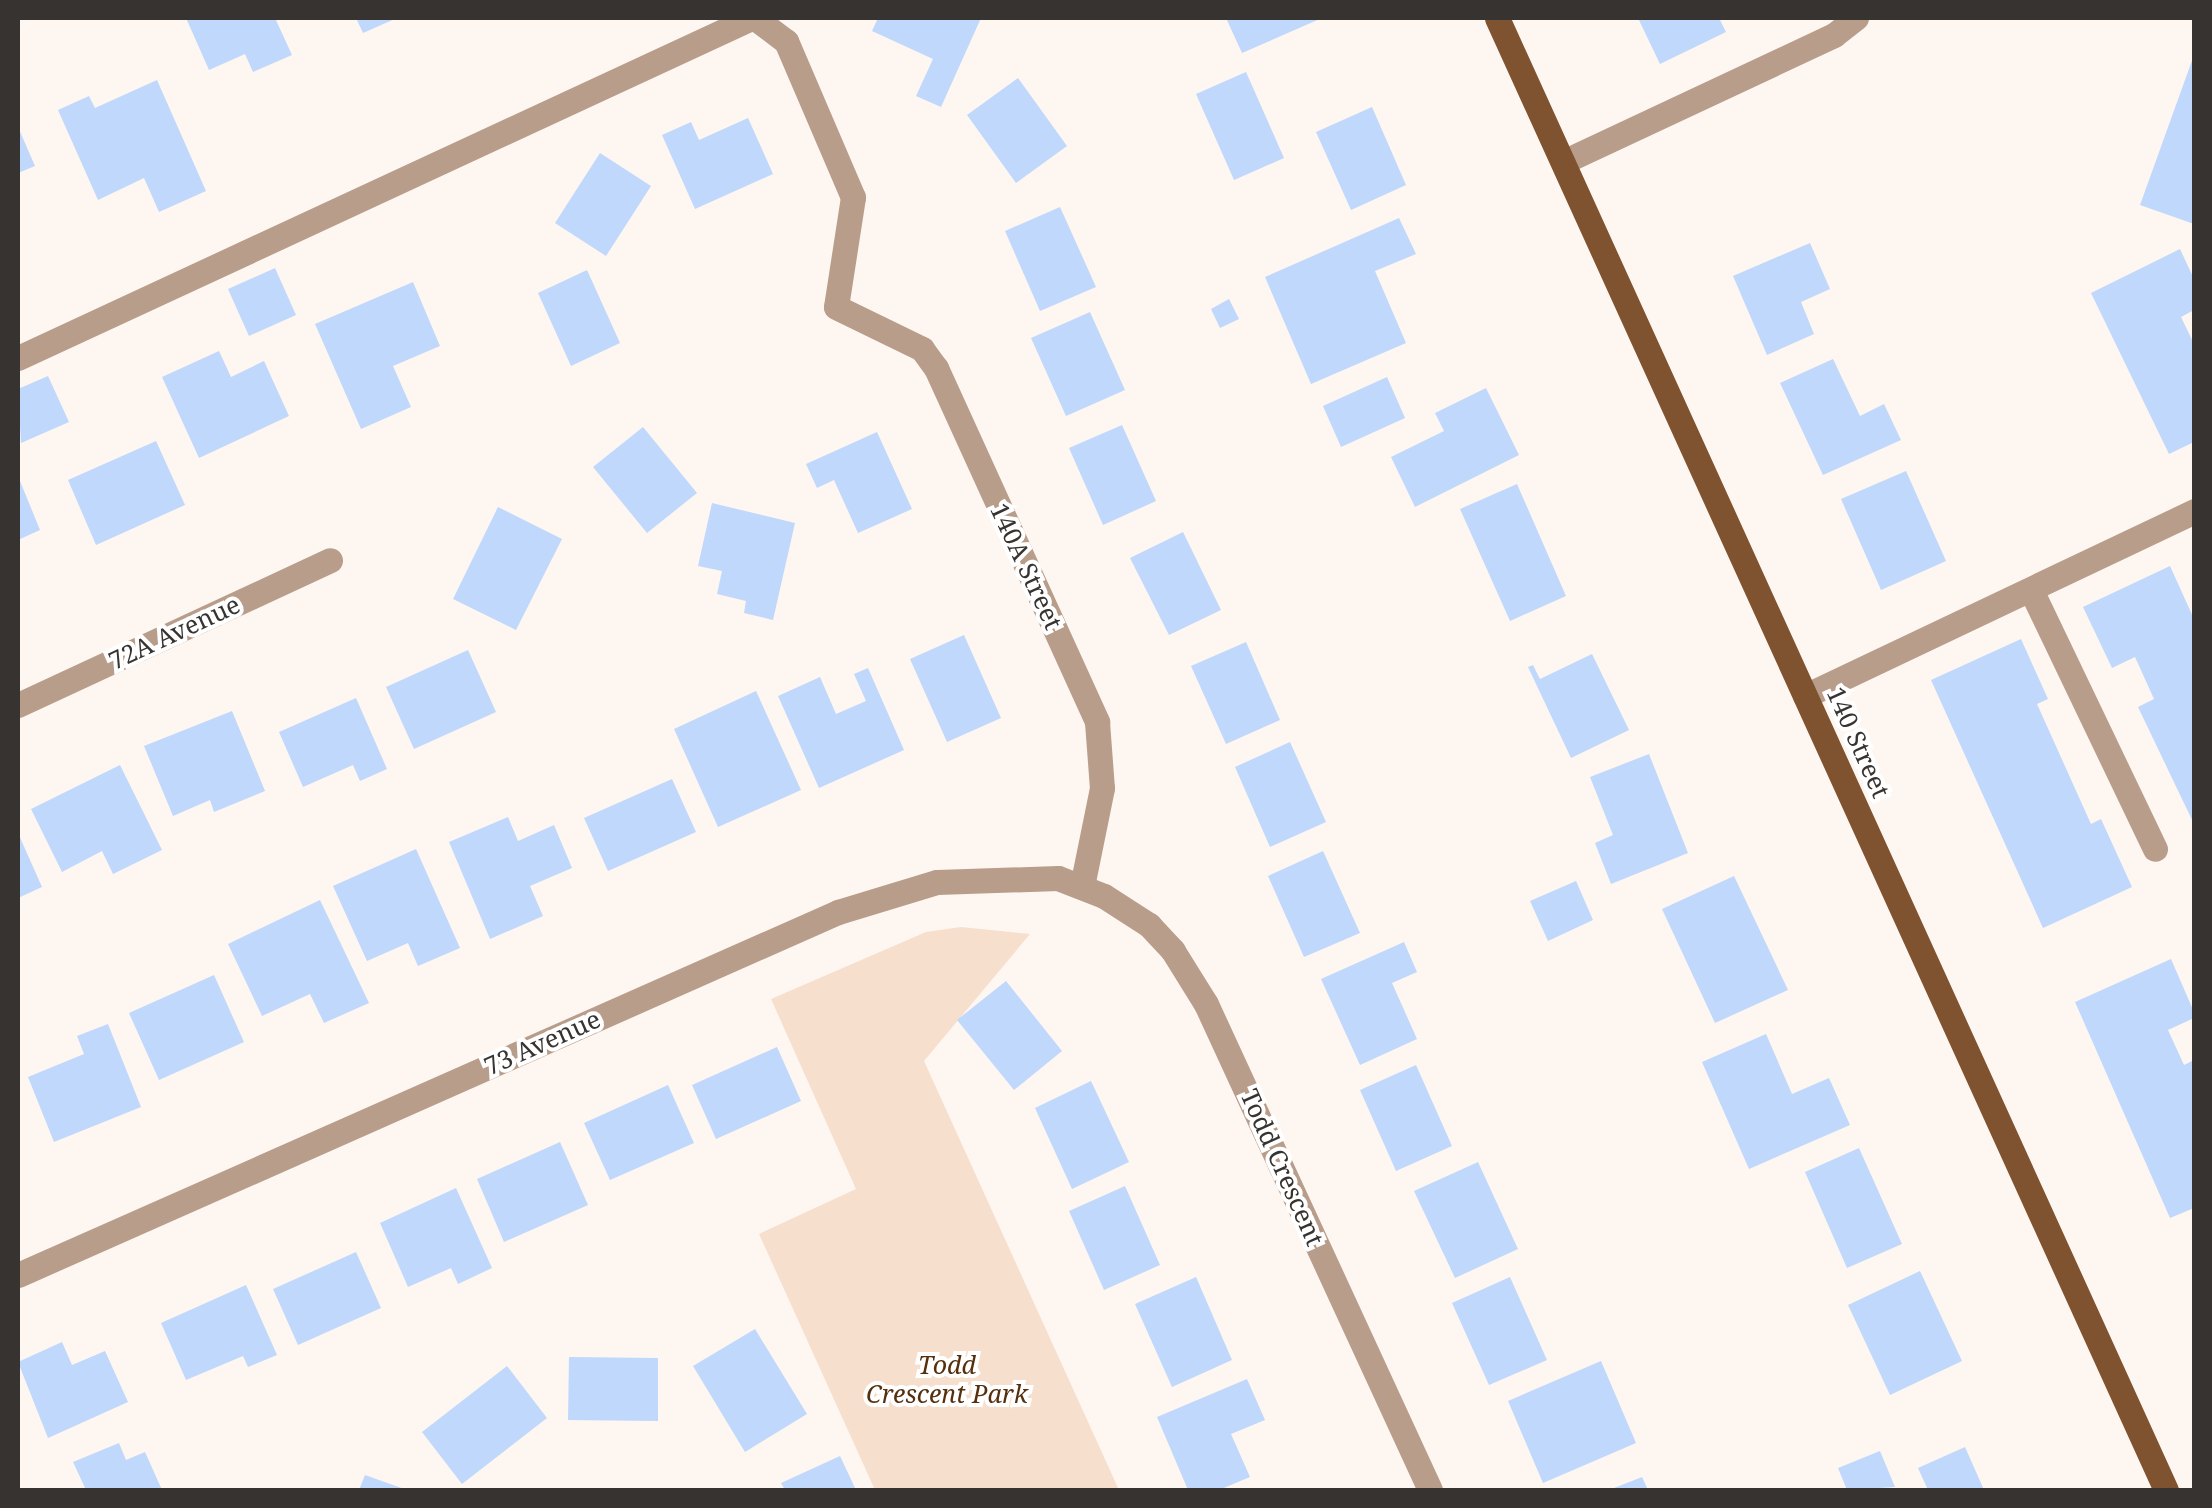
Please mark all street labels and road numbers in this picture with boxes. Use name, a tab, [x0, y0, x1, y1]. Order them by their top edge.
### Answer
street label: 140A Street	[985, 498, 1069, 634]
street label: 72A Avenue	[104, 589, 244, 675]
street label: 140 Street	[1821, 682, 1897, 802]
street label: 73 Avenue	[479, 1003, 605, 1081]
street label: Todd Crescent	[1235, 1084, 1331, 1250]

